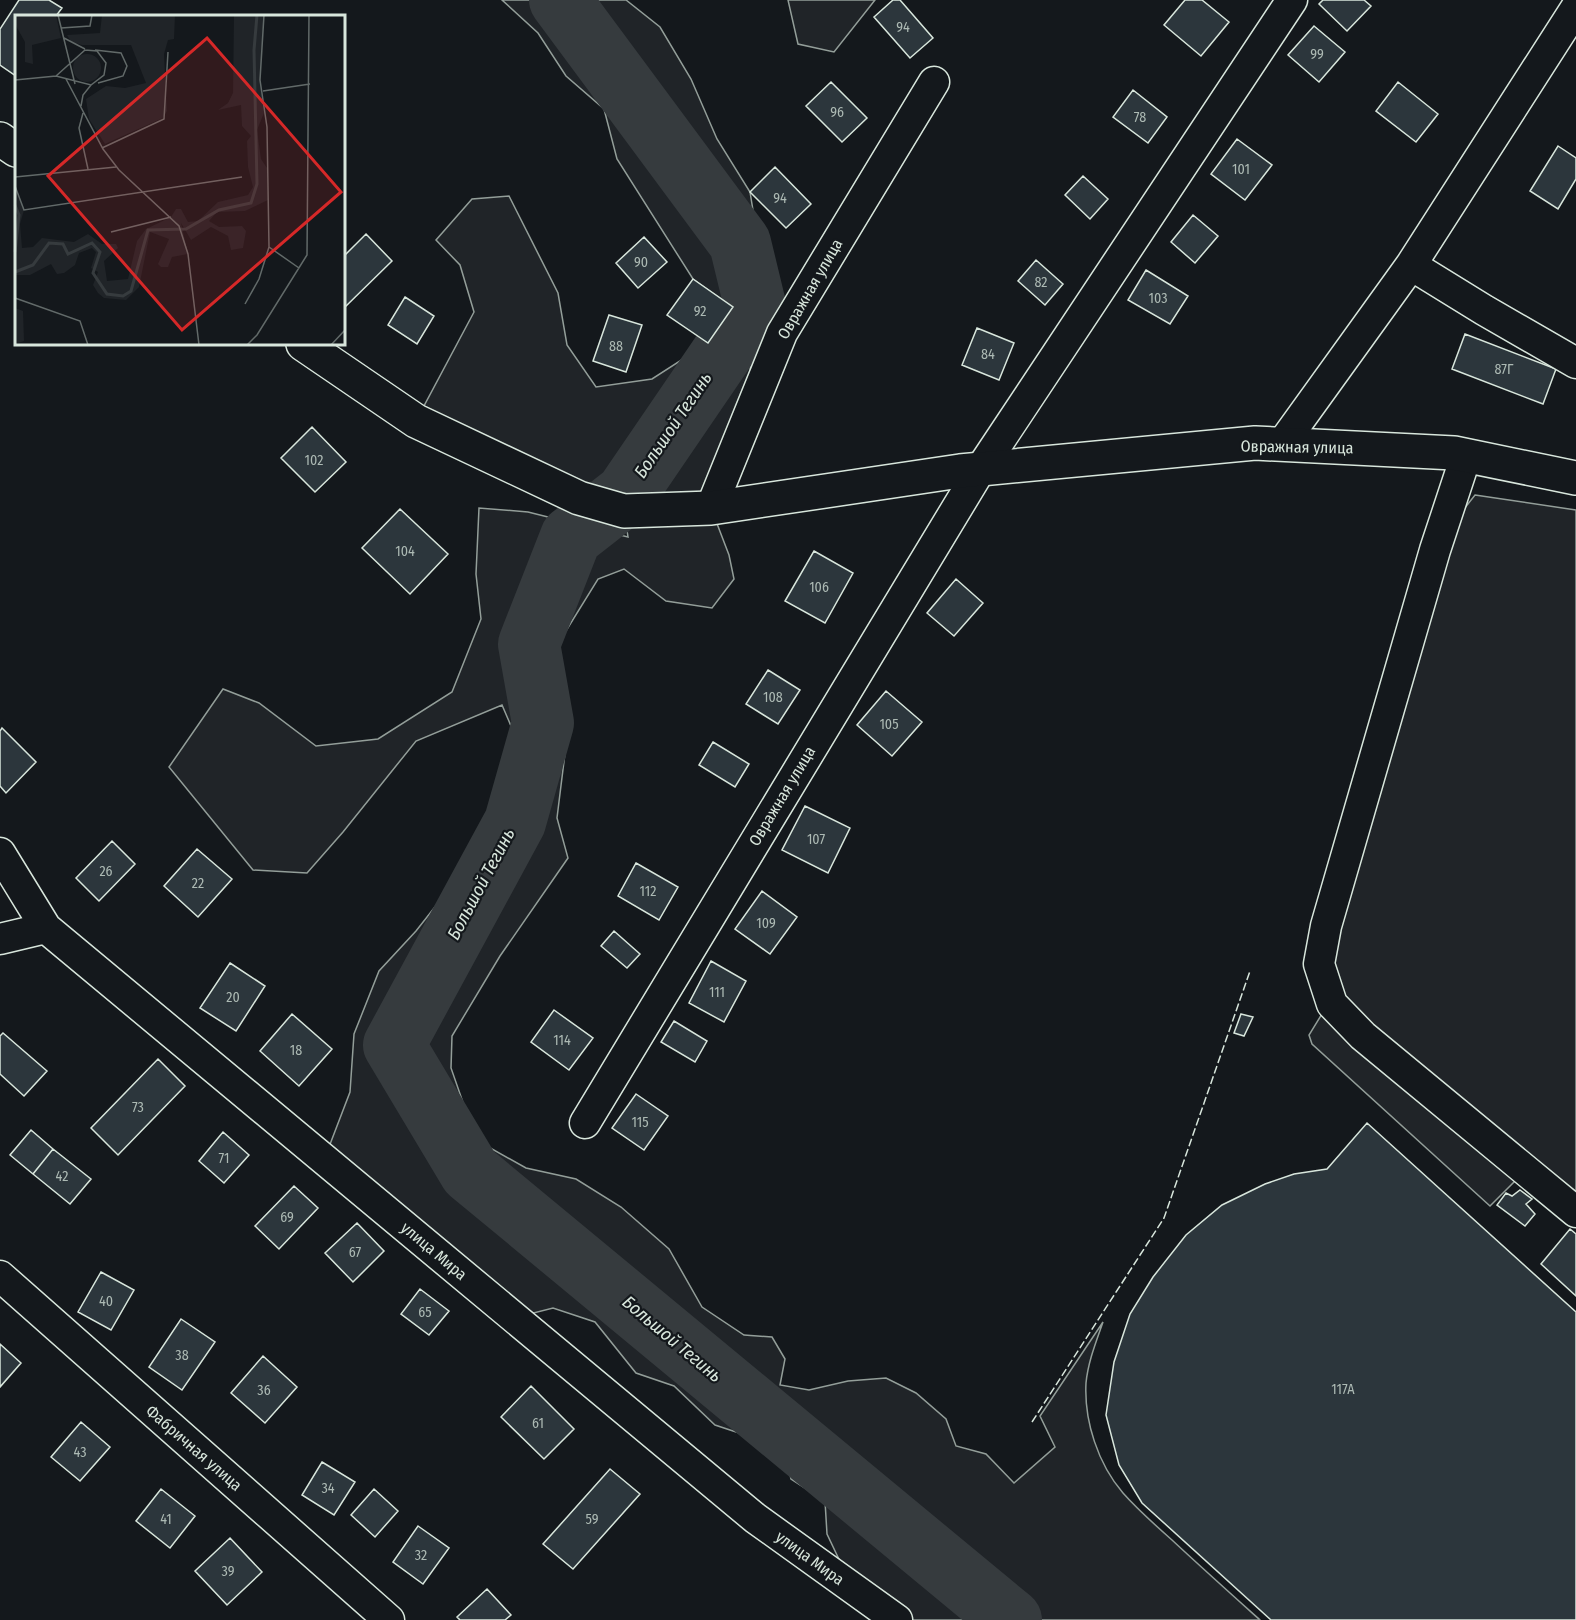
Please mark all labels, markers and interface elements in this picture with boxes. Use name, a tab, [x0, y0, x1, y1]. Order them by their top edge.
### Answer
inset map	[15, 15, 345, 345]
house number: 94	[896, 19, 910, 36]
house number: 99	[1310, 46, 1324, 63]
house number: 96	[830, 104, 844, 121]
house number: 78	[1134, 109, 1146, 126]
house number: 101	[1232, 161, 1250, 178]
house number: 94	[773, 190, 787, 207]
street label: Овражная улица	[774, 235, 846, 343]
house number: 90	[634, 254, 648, 271]
house number: 82	[1034, 274, 1048, 291]
house number: 103	[1149, 290, 1167, 307]
house number: 92	[694, 303, 706, 320]
house number: 88	[609, 338, 623, 355]
house number: 84	[981, 346, 995, 363]
house number: 87Г	[1495, 361, 1514, 378]
water label: Большой Тегинь	[629, 368, 717, 482]
street label: Овражная улица	[1240, 437, 1354, 457]
house number: 102	[305, 452, 323, 469]
house number: 104	[395, 543, 415, 560]
house number: 106	[809, 579, 829, 596]
house number: 108	[763, 689, 783, 706]
house number: 105	[879, 716, 899, 733]
street label: Овражная улица	[745, 743, 819, 849]
water label: Большой Тегинь	[442, 824, 520, 944]
house number: 107	[807, 831, 825, 848]
house number: 26	[99, 863, 113, 880]
house number: 22	[192, 875, 204, 892]
house number: 112	[640, 883, 656, 900]
house number: 109	[756, 915, 776, 932]
house number: 111	[709, 984, 725, 1001]
house number: 20	[226, 989, 240, 1006]
house number: 114	[553, 1032, 571, 1049]
house number: 18	[290, 1042, 302, 1059]
house number: 73	[132, 1099, 144, 1116]
house number: 115	[631, 1114, 649, 1131]
house number: 71	[219, 1150, 229, 1167]
house number: 42	[56, 1168, 68, 1185]
house number: 69	[280, 1209, 294, 1226]
street label: улица Мира	[397, 1218, 471, 1284]
house number: 67	[349, 1244, 361, 1261]
water label: Большой Тегинь	[618, 1291, 726, 1387]
house number: 40	[99, 1293, 113, 1310]
house number: 65	[418, 1304, 432, 1321]
house number: 38	[175, 1347, 189, 1364]
house number: 117А	[1331, 1381, 1355, 1398]
house number: 36	[257, 1382, 271, 1399]
street label: Фабричная улица	[142, 1401, 246, 1495]
house number: 61	[532, 1415, 544, 1432]
house number: 43	[74, 1444, 86, 1461]
house number: 34	[321, 1480, 335, 1497]
house number: 41	[160, 1511, 172, 1528]
house number: 59	[585, 1511, 599, 1528]
street label: улица Мира	[772, 1527, 848, 1589]
house number: 32	[415, 1547, 427, 1564]
house number: 39	[222, 1563, 235, 1580]

